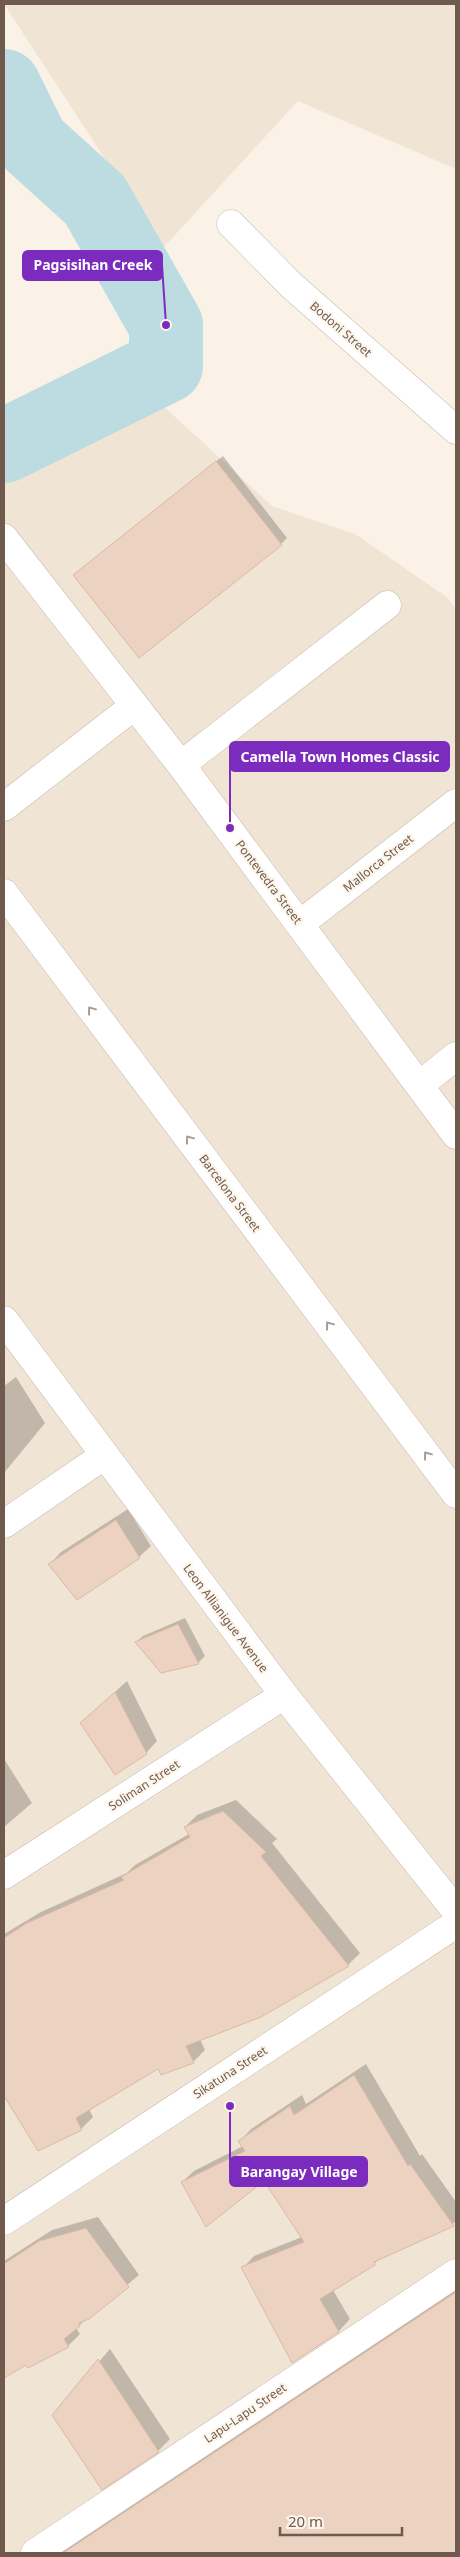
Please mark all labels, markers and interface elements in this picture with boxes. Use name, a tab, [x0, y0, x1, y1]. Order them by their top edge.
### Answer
callout: Pagsisihan Creek	[23, 251, 162, 280]
text: Pagsisihan Creek	[34, 255, 153, 274]
street label: Bodoni Street	[306, 297, 376, 361]
callout: Camella Town Homes Classic	[230, 742, 449, 771]
text: Camella Town Homes Classic	[240, 747, 440, 766]
street label: Mallorca Street	[339, 830, 417, 896]
street label: Pontevedra Street	[232, 837, 307, 928]
one-way arrow	[89, 1007, 97, 1016]
one-way arrow	[187, 1136, 195, 1145]
street label: Barcelona Street	[195, 1151, 265, 1236]
one-way arrow	[326, 1321, 335, 1331]
one-way arrow	[424, 1451, 433, 1461]
street label: Leon Allianigue Avenue	[180, 1560, 273, 1676]
street label: Soliman Street	[105, 1755, 184, 1814]
street label: Sikatuna Street	[190, 2041, 271, 2102]
callout: Barangay Village	[230, 2157, 367, 2186]
text: Barangay Village	[240, 2162, 358, 2181]
street label: Lapu-Lapu Street	[200, 2379, 290, 2447]
scale bar	[280, 2504, 402, 2536]
text: 20 m	[288, 2511, 323, 2531]

